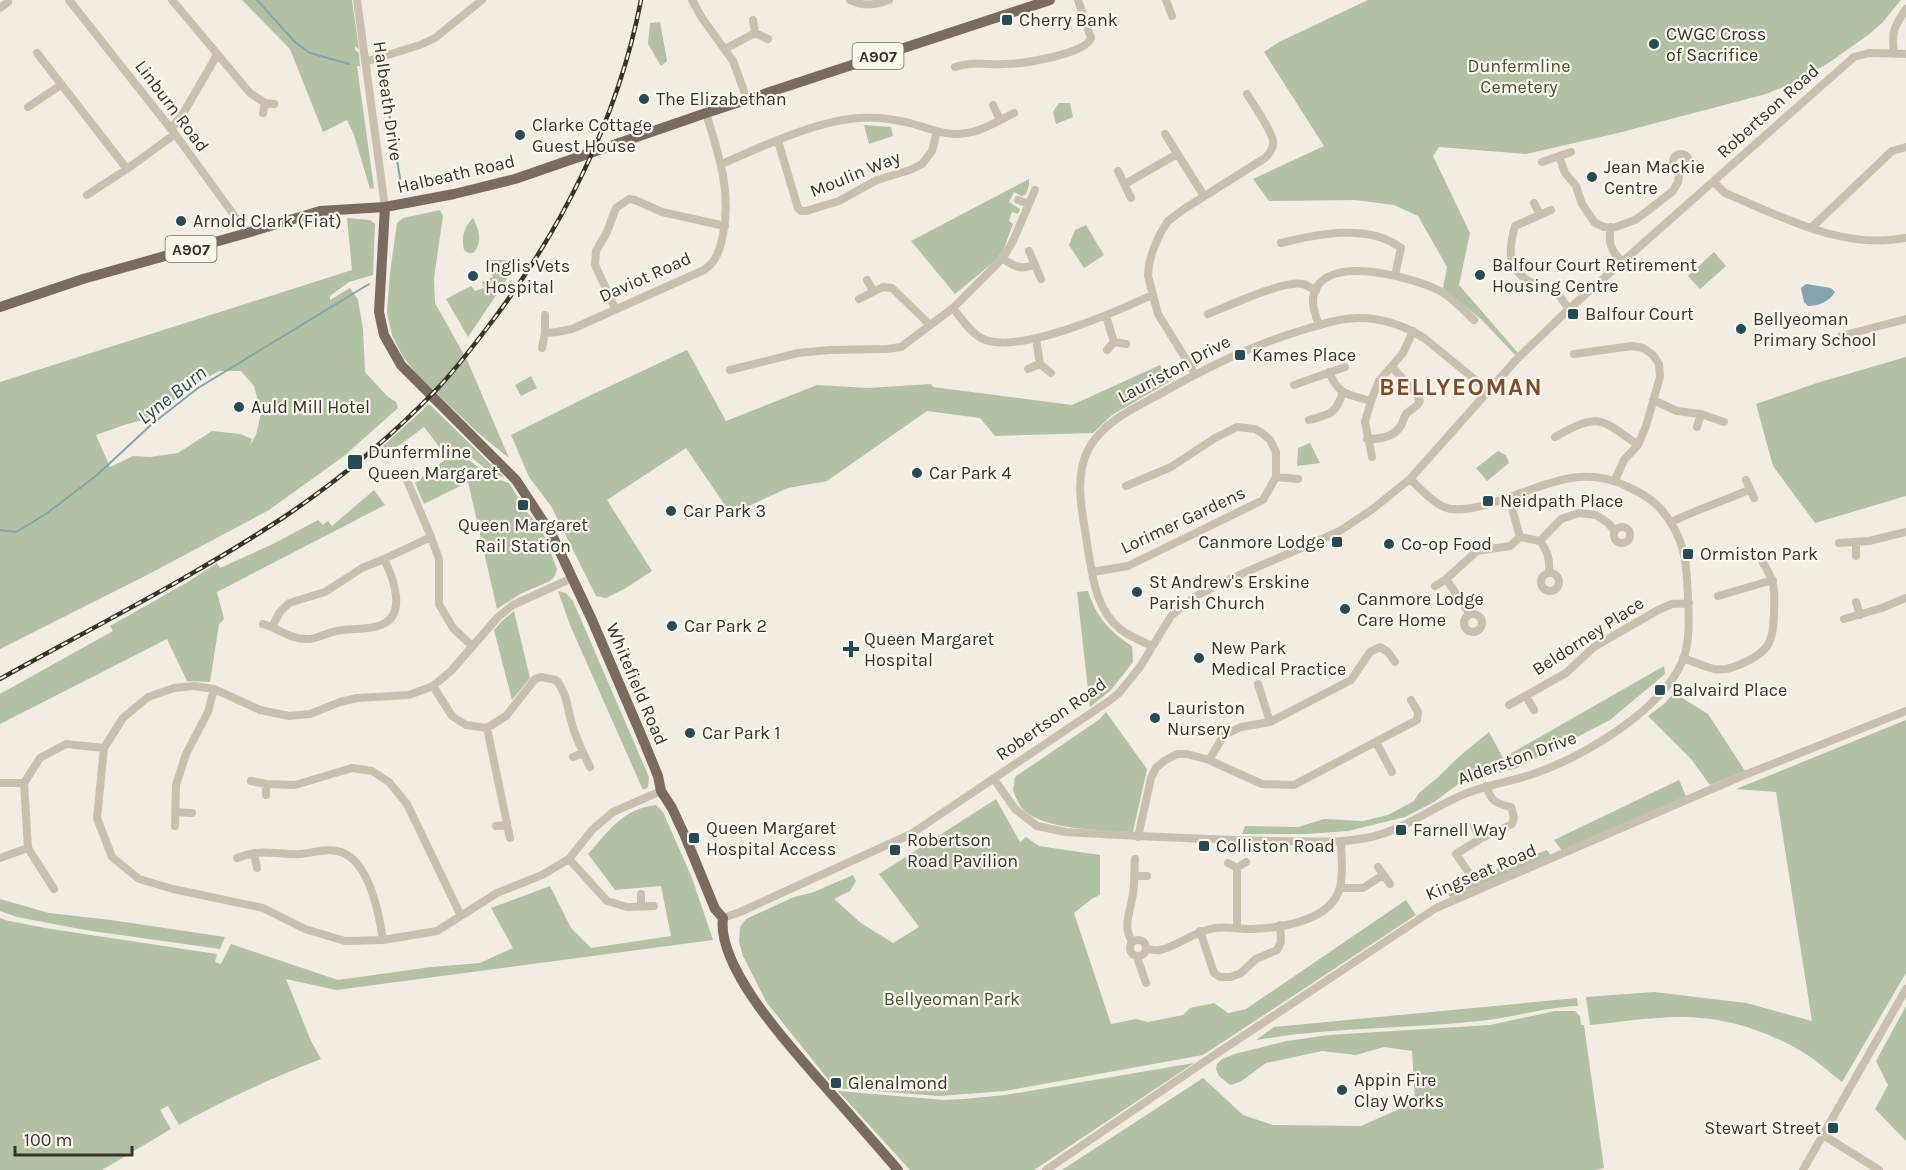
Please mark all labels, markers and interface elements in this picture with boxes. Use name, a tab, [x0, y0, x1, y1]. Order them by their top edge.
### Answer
place label: Cherry Bank	[1019, 9, 1118, 31]
marker: Cherry Bank	[1000, 13, 1014, 27]
place label: CWGC Cross of Sacrifice	[1666, 23, 1766, 66]
marker: CWGC Cross of Sacrifice	[1647, 37, 1661, 51]
street label: Halbeath Drive	[369, 40, 407, 162]
road number: A907	[852, 43, 904, 69]
park label: Dunfermline Cemetery	[1468, 55, 1570, 98]
street label: Linburn Road	[130, 56, 214, 156]
street label: Robertson Road	[1712, 59, 1824, 163]
place label: The Elizabethan	[656, 88, 787, 110]
marker: The Elizabethan	[637, 92, 651, 106]
place label: Clarke Cottage Guest House	[532, 114, 652, 157]
marker: Clarke Cottage Guest House	[513, 128, 527, 142]
street label: Moulin Way	[807, 146, 904, 202]
street label: Halbeath Road	[395, 150, 517, 198]
place label: Jean Mackie Centre	[1604, 156, 1705, 199]
marker: Jean Mackie Centre	[1585, 170, 1599, 184]
place label: Arnold Clark (Fiat)	[193, 210, 342, 232]
marker: Arnold Clark (Fiat)	[174, 214, 188, 228]
road number: A907	[166, 236, 216, 262]
street label: Daviot Road	[596, 247, 694, 307]
place label: Balfour Court Retirement Housing Centre	[1492, 254, 1697, 297]
place label: Inglis Vets Hospital	[485, 255, 570, 298]
marker: Balfour Court Retirement Housing Centre	[1473, 268, 1487, 282]
marker: Inglis Vets Hospital	[466, 269, 480, 283]
place label: Balfour Court	[1585, 303, 1694, 325]
marker: Balfour Court	[1566, 307, 1580, 321]
place label: Bellyeoman Primary School	[1753, 308, 1877, 351]
marker: Bellyeoman Primary School	[1734, 322, 1748, 336]
street label: Lauriston Drive	[1114, 330, 1234, 408]
place label: Kames Place	[1252, 344, 1356, 366]
marker: Kames Place	[1233, 348, 1247, 362]
water label: Lyne Burn	[133, 361, 211, 429]
district label: BELLYEOMAN	[1379, 373, 1543, 401]
place label: Auld Mill Hotel	[251, 396, 370, 418]
marker: Auld Mill Hotel	[232, 400, 246, 414]
place label: Dunfermline Queen Margaret	[368, 441, 498, 484]
marker: Dunfermline Queen Margaret	[346, 453, 364, 471]
place label: Car Park 4	[929, 462, 1012, 484]
marker: Car Park 4	[910, 466, 924, 480]
street label: Lorimer Gardens	[1117, 481, 1249, 559]
place label: Neidpath Place	[1500, 490, 1623, 512]
marker: Neidpath Place	[1481, 494, 1495, 508]
marker: Queen Margaret Rail Station	[516, 498, 530, 512]
place label: Car Park 3	[683, 500, 766, 522]
marker: Car Park 3	[664, 504, 678, 518]
place label: Queen Margaret Rail Station	[458, 514, 588, 557]
place label: Canmore Lodge	[1198, 531, 1325, 553]
place label: Co-op Food	[1401, 533, 1492, 555]
marker: Canmore Lodge	[1330, 535, 1344, 549]
marker: Co-op Food	[1382, 537, 1396, 551]
place label: Ormiston Park	[1700, 543, 1818, 565]
marker: Ormiston Park	[1681, 547, 1695, 561]
place label: St Andrew's Erskine Parish Church	[1149, 571, 1309, 614]
marker: St Andrew's Erskine Parish Church	[1130, 585, 1144, 599]
place label: Canmore Lodge Care Home	[1357, 588, 1484, 631]
street label: Beldorney Place	[1528, 592, 1648, 680]
marker: Canmore Lodge Care Home	[1338, 602, 1352, 616]
place label: Car Park 2	[684, 615, 767, 637]
marker: Car Park 2	[665, 619, 679, 633]
street label: Whitefield Road	[601, 620, 673, 748]
place label: Queen Margaret Hospital	[864, 628, 994, 671]
place label: New Park Medical Practice	[1211, 637, 1346, 680]
marker: Queen Margaret Hospital	[842, 640, 860, 658]
marker: New Park Medical Practice	[1192, 651, 1206, 665]
street label: Robertson Road	[991, 673, 1111, 765]
place label: Balvaird Place	[1672, 679, 1787, 701]
marker: Balvaird Place	[1653, 683, 1667, 697]
place label: Lauriston Nursery	[1167, 697, 1245, 740]
marker: Lauriston Nursery	[1148, 711, 1162, 725]
place label: Car Park 1	[702, 722, 780, 744]
marker: Car Park 1	[683, 726, 697, 740]
street label: Alderston Drive	[1454, 726, 1580, 790]
place label: Queen Margaret Hospital Access	[706, 817, 836, 860]
place label: Farnell Way	[1413, 819, 1507, 841]
marker: Farnell Way	[1394, 823, 1408, 837]
place label: Robertson Road Pavilion	[907, 829, 1018, 872]
marker: Queen Margaret Hospital Access	[687, 831, 701, 845]
place label: Colliston Road	[1216, 835, 1335, 857]
marker: Colliston Road	[1197, 839, 1211, 853]
street label: Kingseat Road	[1422, 839, 1540, 905]
marker: Robertson Road Pavilion	[888, 843, 902, 857]
park label: Bellyeoman Park	[884, 988, 1020, 1010]
place label: Appin Fire Clay Works	[1354, 1069, 1444, 1112]
place label: Glenalmond	[848, 1072, 948, 1094]
marker: Glenalmond	[829, 1076, 843, 1090]
marker: Appin Fire Clay Works	[1335, 1083, 1349, 1097]
place label: Stewart Street	[1704, 1117, 1821, 1139]
scale bar	[15, 1119, 132, 1157]
marker: Stewart Street	[1826, 1121, 1840, 1135]
text: 100 m	[24, 1129, 72, 1151]

